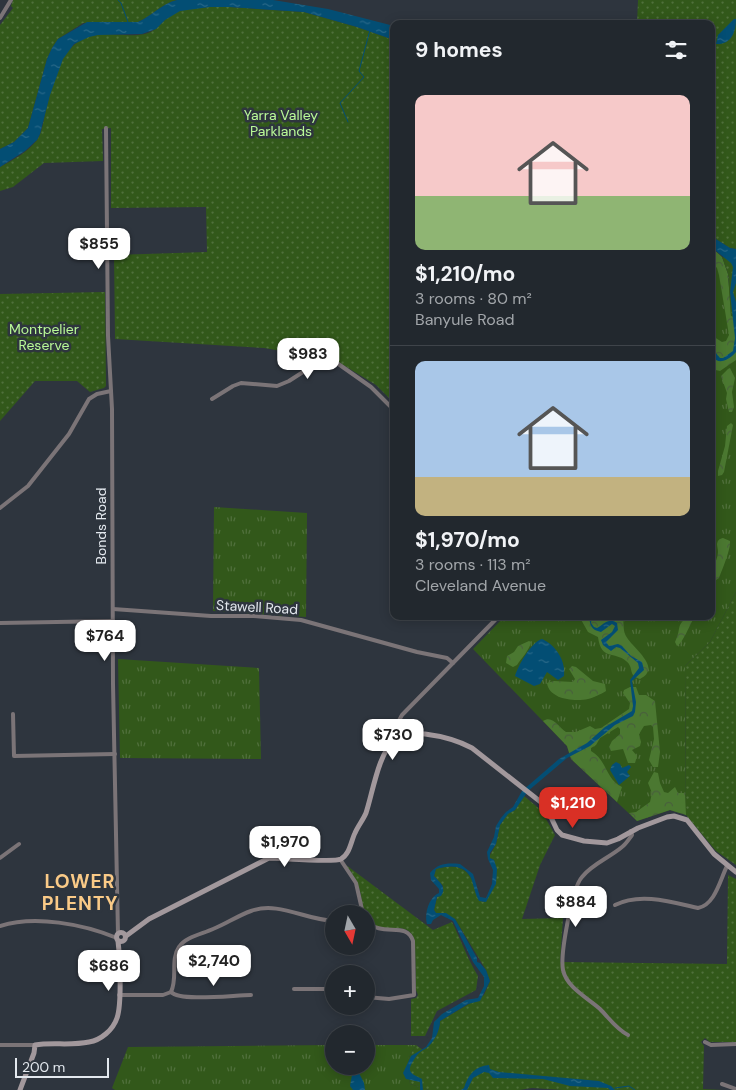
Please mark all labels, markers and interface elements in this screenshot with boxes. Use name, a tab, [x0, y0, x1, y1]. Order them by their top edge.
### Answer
text: 9 homes	[415, 36, 503, 64]
icon: filters	[662, 36, 690, 64]
park label: Yarra Valley Parklands	[244, 106, 318, 140]
icon: home	[508, 128, 598, 218]
pin: $855	[69, 228, 129, 270]
text: $855	[79, 233, 119, 254]
text: $1,210/mo	[415, 260, 515, 288]
text: 3 rooms · 80 m²	[415, 288, 532, 309]
text: Banyule Road	[415, 309, 515, 330]
park label: Montpelier Reserve	[9, 320, 79, 354]
pin: $983	[278, 338, 338, 380]
text: $983	[288, 343, 328, 364]
icon: home	[508, 393, 598, 483]
street label: Bonds Road	[92, 488, 110, 564]
text: $1,970/mo	[415, 526, 520, 554]
text: 3 rooms · 113 m²	[415, 554, 531, 575]
text: Cleveland Avenue	[415, 575, 546, 596]
street label: Stawell Road	[216, 596, 298, 618]
pin: $764	[75, 620, 135, 662]
text: $764	[86, 625, 124, 646]
pin: $730	[363, 718, 423, 761]
text: $730	[374, 724, 413, 745]
pin: $1,210	[532, 786, 614, 829]
text: $1,210	[550, 792, 596, 813]
pin: $1,970	[244, 826, 326, 868]
text: $1,970	[260, 831, 310, 852]
district label: LOWER PLENTY	[42, 869, 118, 916]
pin: $884	[546, 886, 606, 928]
text: $884	[556, 891, 596, 912]
north arrow	[325, 905, 375, 955]
map controls	[325, 905, 375, 1075]
pin: $2,740	[173, 944, 255, 987]
pin: $686	[79, 950, 139, 992]
text: $2,740	[188, 950, 240, 971]
text: $686	[89, 955, 129, 976]
button: +	[325, 965, 375, 1015]
button: −	[325, 1025, 375, 1075]
scale bar	[15, 1055, 109, 1078]
text: 200 m	[22, 1058, 65, 1076]

